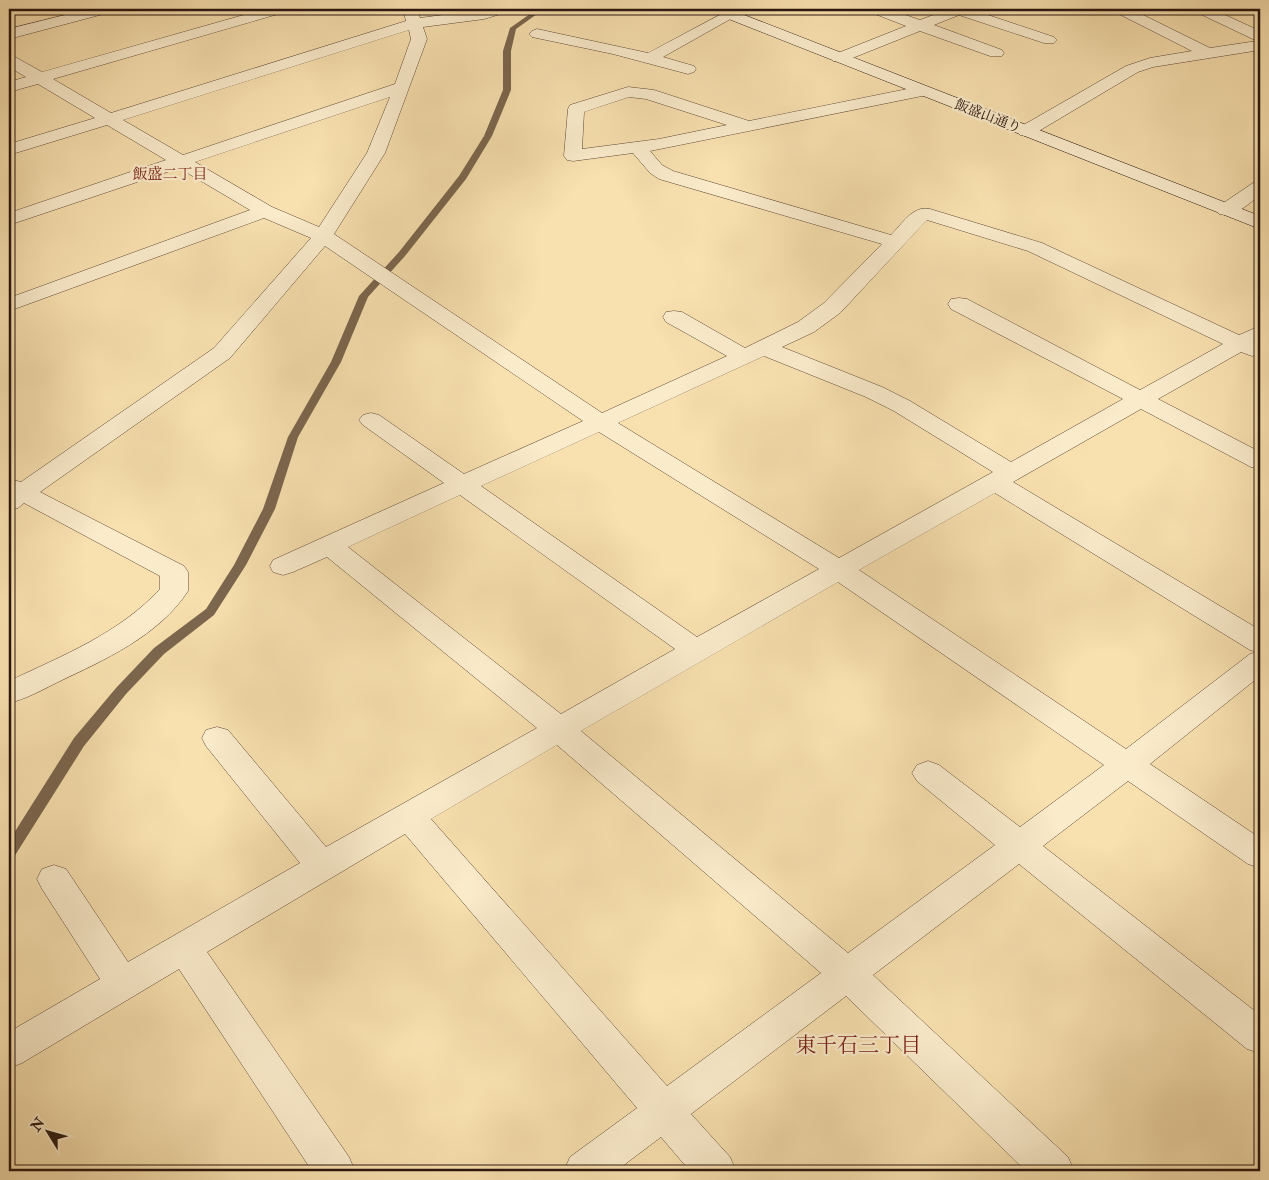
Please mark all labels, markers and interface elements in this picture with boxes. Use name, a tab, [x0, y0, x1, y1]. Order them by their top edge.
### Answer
street label: 飯盛山通り	[952, 96, 1024, 136]
district label: 飯盛二丁目	[132, 165, 208, 184]
district label: 東千石三丁目	[795, 1032, 921, 1059]
north arrow	[22, 1108, 72, 1158]
text: N	[27, 1114, 49, 1135]

